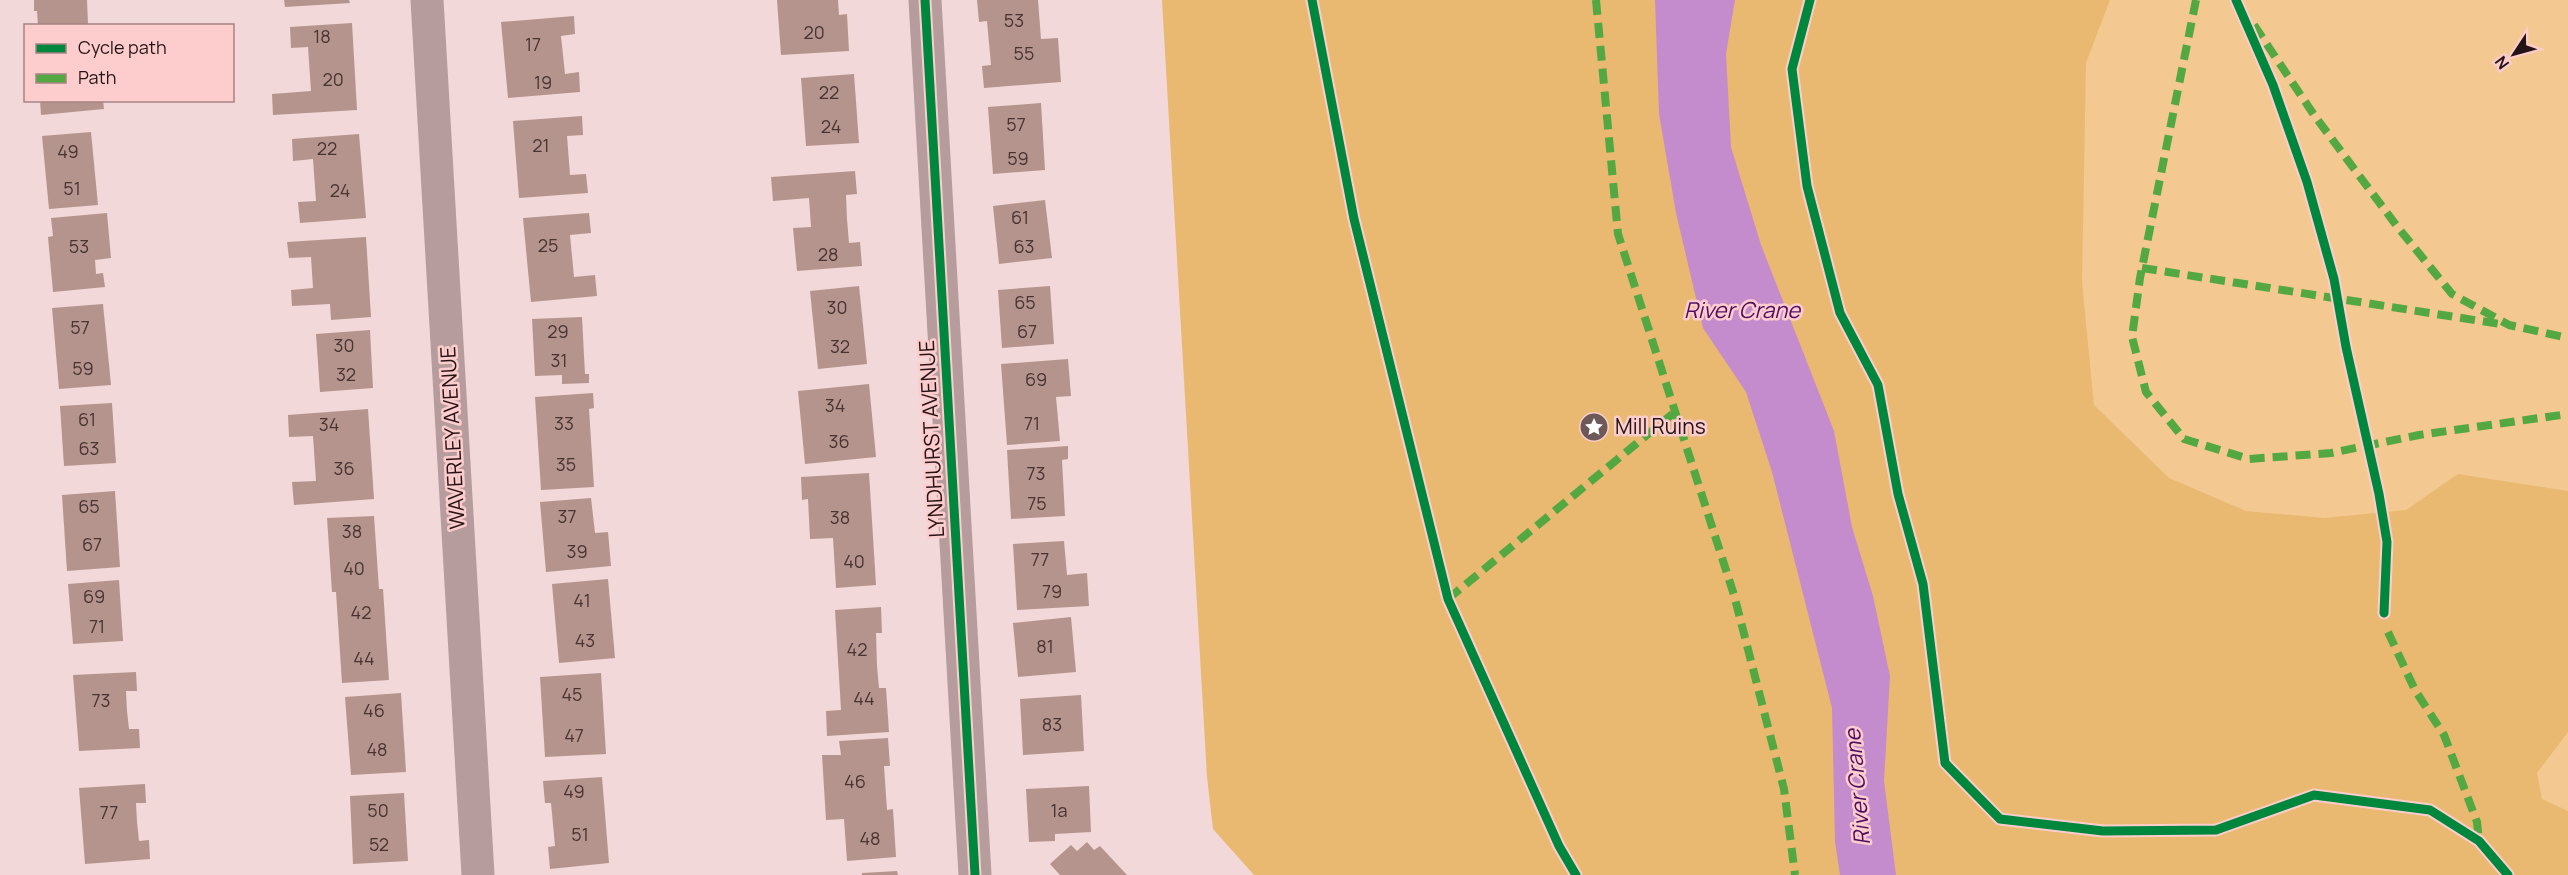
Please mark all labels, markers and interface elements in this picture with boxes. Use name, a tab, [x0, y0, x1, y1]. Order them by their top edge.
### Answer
house number: 53	[1004, 8, 1024, 32]
house number: 20	[803, 20, 825, 44]
legend	[24, 24, 234, 102]
house number: 18	[313, 24, 331, 48]
north arrow	[2484, 24, 2544, 84]
house number: 17	[525, 32, 541, 56]
text: Cycle path	[78, 35, 167, 59]
house number: 55	[1014, 41, 1034, 65]
text: N	[2490, 52, 2514, 74]
text: Path	[78, 65, 116, 89]
house number: 20	[322, 67, 344, 91]
house number: 19	[534, 70, 552, 94]
house number: 22	[819, 80, 839, 104]
house number: 57	[1006, 112, 1026, 136]
house number: 24	[821, 114, 841, 138]
house number: 21	[532, 133, 550, 157]
house number: 22	[317, 136, 337, 160]
house number: 49	[57, 139, 79, 163]
house number: 59	[1007, 146, 1029, 170]
house number: 51	[63, 176, 81, 200]
house number: 24	[330, 178, 350, 202]
house number: 61	[1011, 205, 1029, 229]
house number: 25	[538, 233, 558, 257]
house number: 53	[69, 234, 89, 258]
house number: 63	[1013, 234, 1035, 258]
house number: 28	[818, 242, 838, 266]
house number: 65	[1014, 290, 1036, 314]
house number: 30	[827, 295, 847, 319]
water label: River Crane	[1684, 295, 1801, 325]
house number: 57	[70, 315, 90, 339]
house number: 29	[547, 319, 569, 343]
house number: 67	[1017, 319, 1037, 343]
house number: 30	[334, 333, 354, 357]
house number: 32	[830, 334, 850, 358]
street label: LYNDHURST AVENUE	[912, 340, 950, 539]
street label: WAVERLEY AVENUE	[433, 346, 471, 530]
house number: 31	[551, 348, 567, 372]
house number: 59	[72, 356, 94, 380]
house number: 32	[336, 362, 356, 386]
house number: 69	[1025, 367, 1047, 391]
house number: 34	[825, 393, 845, 417]
house number: 61	[78, 407, 96, 431]
house number: 33	[554, 411, 574, 435]
house number: 71	[1024, 411, 1040, 435]
place icon: Mill Ruins	[1578, 411, 1610, 443]
house number: 34	[319, 412, 339, 436]
place label: Mill Ruins	[1615, 412, 1706, 440]
house number: 36	[828, 429, 850, 453]
house number: 63	[78, 436, 100, 460]
house number: 35	[556, 452, 576, 476]
house number: 36	[333, 456, 355, 480]
house number: 73	[1027, 461, 1046, 485]
house number: 75	[1027, 491, 1047, 515]
house number: 65	[78, 494, 100, 518]
house number: 37	[558, 504, 577, 528]
house number: 38	[830, 505, 850, 529]
house number: 38	[342, 519, 362, 543]
house number: 67	[82, 532, 102, 556]
house number: 39	[566, 539, 588, 563]
house number: 77	[1031, 547, 1049, 571]
house number: 40	[843, 549, 865, 573]
house number: 40	[343, 556, 365, 580]
house number: 79	[1042, 579, 1062, 603]
house number: 69	[83, 584, 105, 608]
house number: 41	[573, 588, 591, 612]
house number: 42	[351, 600, 371, 624]
house number: 71	[89, 614, 105, 638]
house number: 43	[575, 628, 595, 652]
house number: 81	[1036, 634, 1054, 658]
house number: 42	[847, 637, 867, 661]
house number: 44	[353, 646, 375, 670]
house number: 45	[561, 682, 583, 706]
house number: 44	[853, 686, 875, 710]
house number: 73	[92, 688, 111, 712]
house number: 46	[363, 698, 385, 722]
house number: 83	[1042, 712, 1062, 736]
house number: 47	[564, 723, 584, 747]
water label: River Crane	[1837, 727, 1877, 846]
house number: 48	[366, 737, 388, 761]
house number: 46	[844, 769, 866, 793]
house number: 49	[563, 779, 585, 803]
house number: 50	[367, 798, 389, 822]
house number: 1a	[1050, 798, 1068, 822]
house number: 77	[100, 800, 118, 824]
house number: 51	[571, 822, 589, 846]
house number: 48	[859, 826, 881, 850]
house number: 52	[369, 832, 389, 856]

